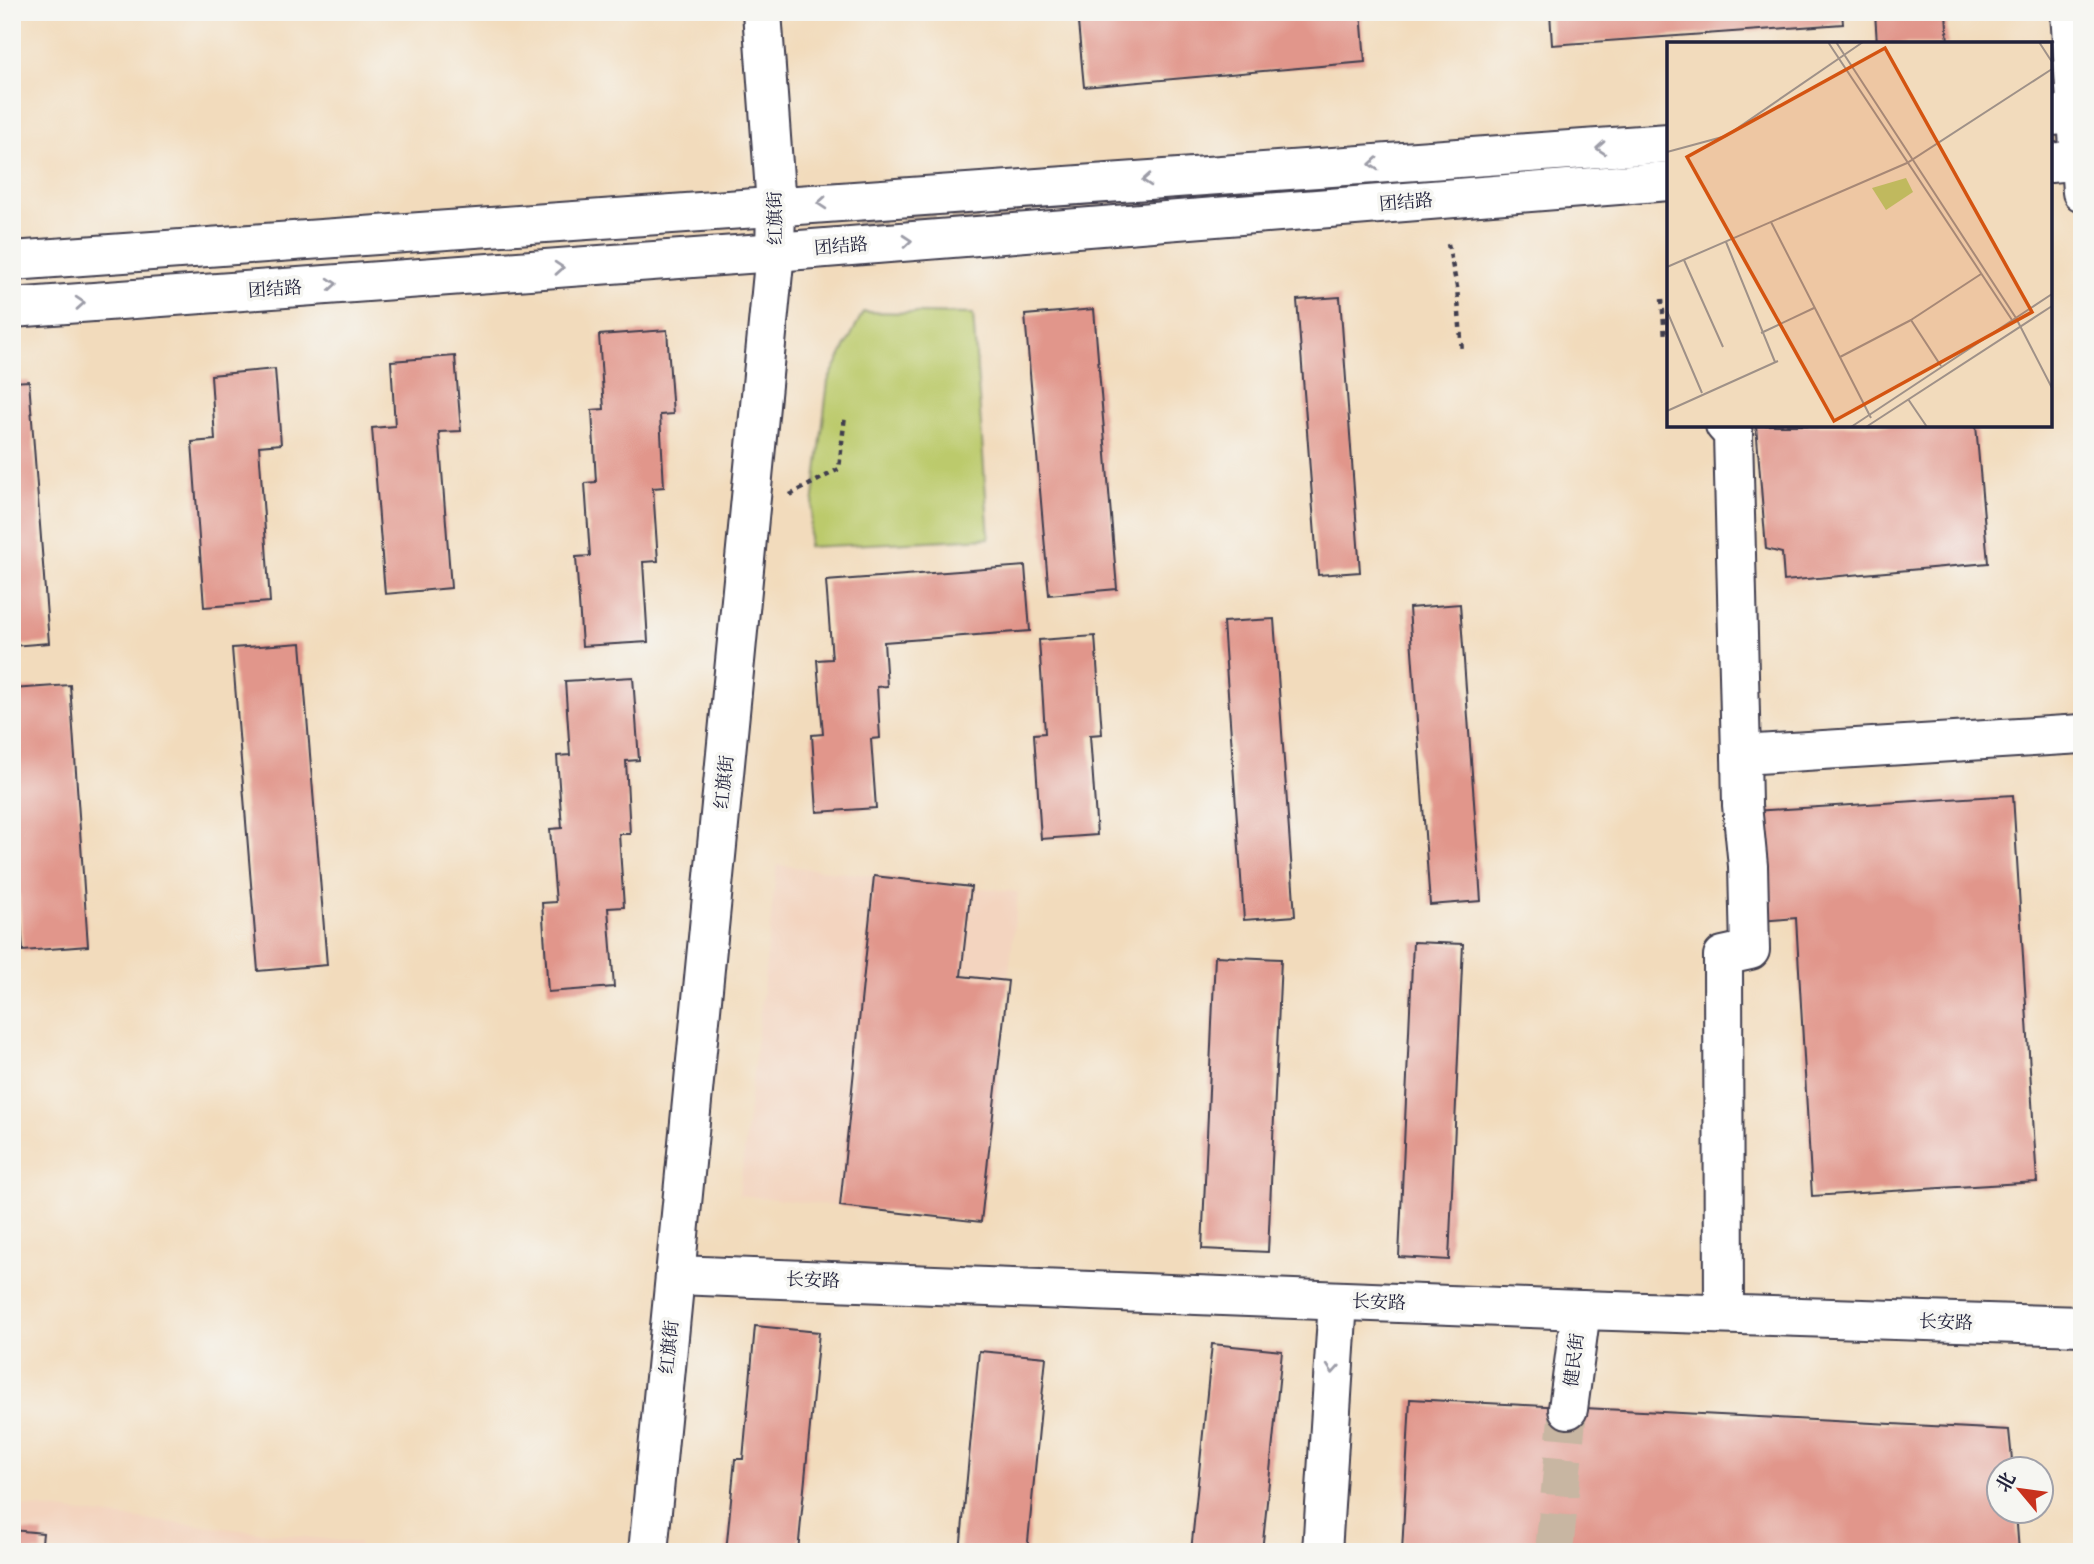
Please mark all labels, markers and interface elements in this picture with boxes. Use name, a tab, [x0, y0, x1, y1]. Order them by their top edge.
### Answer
inset map	[1667, 42, 2052, 427]
one-way arrow	[1595, 140, 1606, 155]
one-way arrow	[1368, 156, 1379, 171]
one-way arrow	[1141, 172, 1152, 187]
street label: 团结路	[1378, 189, 1434, 215]
street label: 红旗街	[764, 191, 786, 245]
one-way arrow	[816, 195, 827, 210]
street label: 团结路	[813, 233, 869, 259]
one-way arrow	[902, 234, 913, 249]
one-way arrow	[553, 261, 564, 276]
street label: 团结路	[247, 276, 303, 302]
one-way arrow	[326, 277, 337, 292]
one-way arrow	[75, 296, 86, 311]
street label: 红旗街	[710, 754, 738, 810]
street label: 长安路	[786, 1268, 840, 1292]
street label: 长安路	[1352, 1290, 1406, 1314]
street label: 长安路	[1919, 1310, 1973, 1334]
street label: 红旗街	[655, 1319, 683, 1375]
street label: 健民街	[1560, 1332, 1588, 1388]
one-way arrow	[1326, 1364, 1341, 1375]
north arrow	[1986, 1456, 2056, 1526]
text: 北	[1991, 1468, 2020, 1496]

